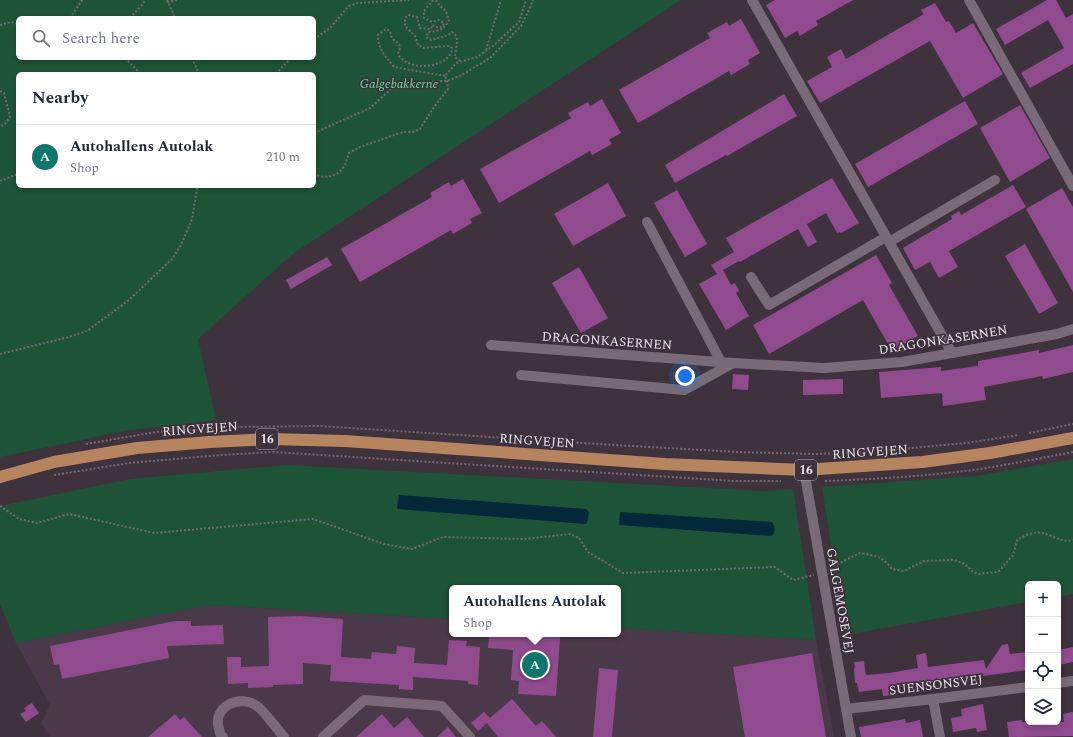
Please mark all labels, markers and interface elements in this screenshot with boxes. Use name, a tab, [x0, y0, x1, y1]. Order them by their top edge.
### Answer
search box	[16, 16, 316, 60]
icon: search	[30, 27, 52, 49]
text: Search here	[62, 27, 140, 50]
park label: Galgebakkerne	[360, 74, 439, 94]
text: Nearby	[32, 85, 88, 111]
text: Autohallens Autolak	[70, 135, 213, 158]
text: A	[40, 147, 50, 167]
text: 210 m	[266, 147, 300, 167]
text: Shop	[70, 158, 99, 178]
street label: DRAGONKASERNEN	[877, 320, 1009, 360]
street label: DRAGONKASERNEN	[541, 326, 673, 356]
your location	[675, 366, 695, 386]
street label: RINGVEJEN	[162, 416, 238, 442]
street label: RINGVEJEN	[499, 428, 575, 454]
road number: 16	[256, 429, 278, 449]
street label: RINGVEJEN	[832, 439, 908, 465]
road number: 16	[795, 460, 817, 480]
street label: GALGEMOSEVEJ	[821, 546, 859, 656]
map controls	[1025, 581, 1061, 725]
button: +	[1025, 581, 1061, 617]
popup	[449, 585, 621, 637]
text: Autohallens Autolak	[463, 590, 607, 613]
text: Shop	[463, 613, 492, 633]
button: −	[1025, 617, 1061, 653]
pin: A	[522, 650, 548, 680]
button: locate	[1025, 653, 1061, 689]
street label: SUENSONSVEJ	[888, 669, 984, 701]
button: layers	[1025, 689, 1061, 725]

